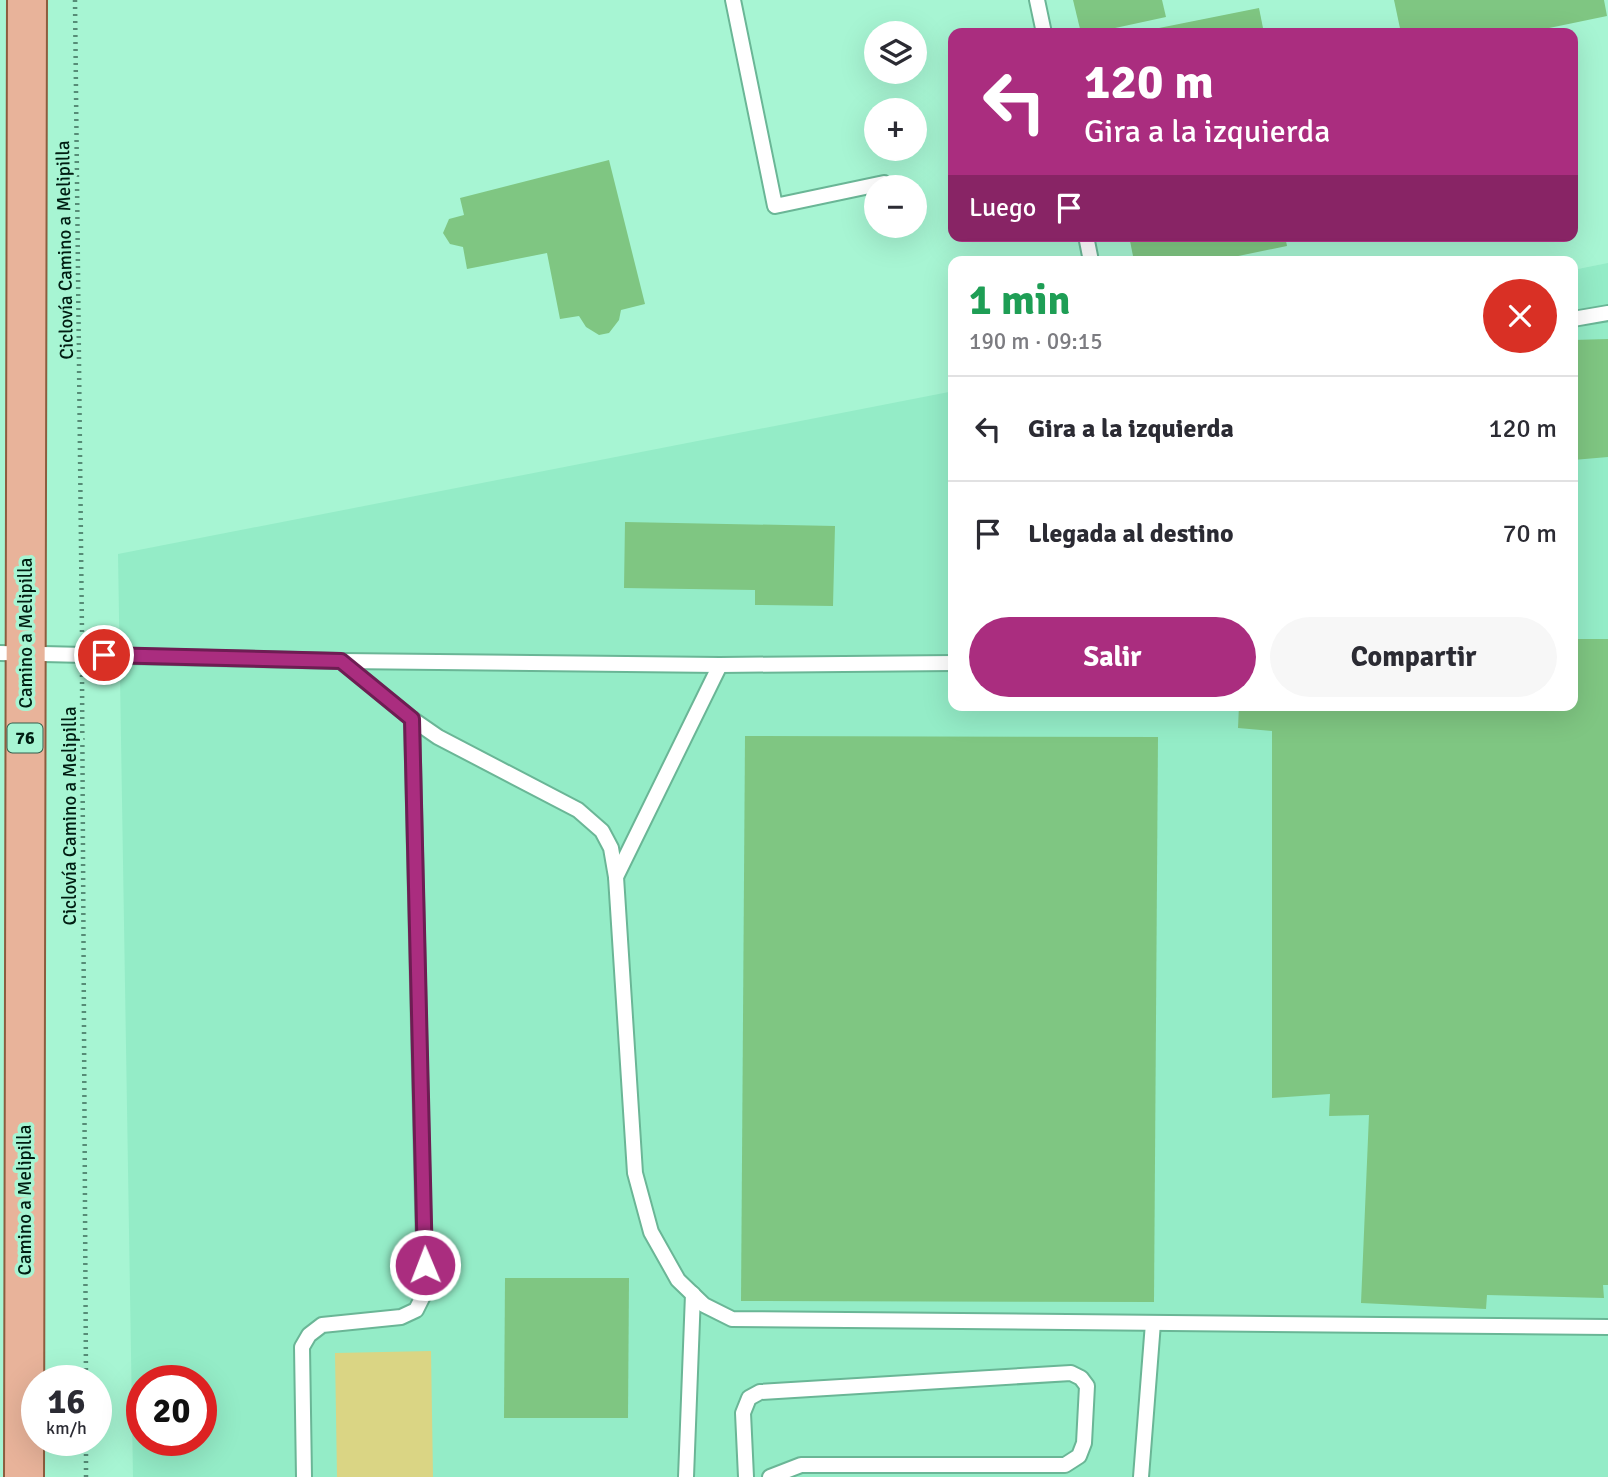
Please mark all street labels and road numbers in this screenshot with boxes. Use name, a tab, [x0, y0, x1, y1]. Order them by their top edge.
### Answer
street label: Ciclovía Camino a Melipilla	[51, 140, 79, 360]
street label: Camino a Melipilla	[14, 558, 38, 708]
street label: Ciclovía Camino a Melipilla	[58, 706, 82, 926]
road number: 76	[8, 724, 42, 752]
street label: Camino a Melipilla	[13, 1125, 37, 1275]

